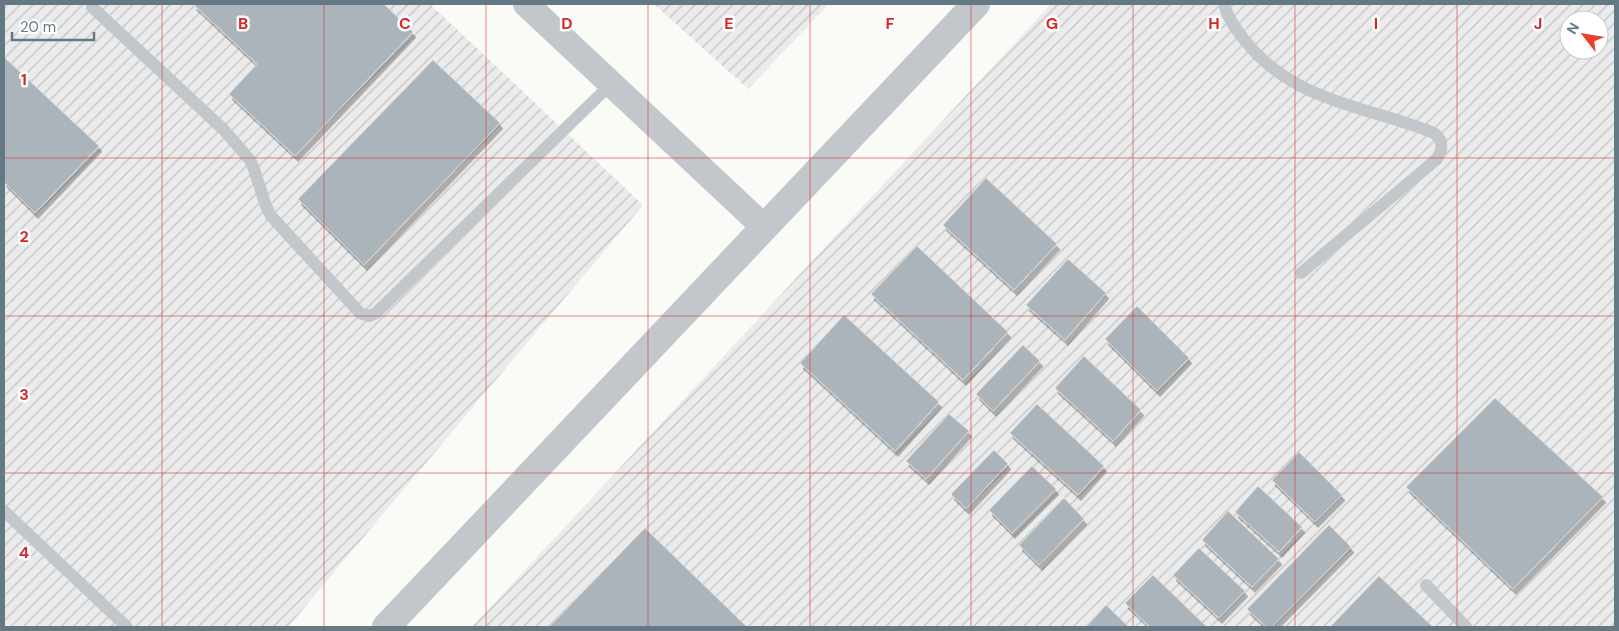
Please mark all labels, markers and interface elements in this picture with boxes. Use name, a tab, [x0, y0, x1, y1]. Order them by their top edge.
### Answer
scale bar	[12, 10, 95, 42]
north arrow	[1559, 10, 1609, 60]
text: B	[238, 13, 248, 34]
text: C	[399, 13, 411, 34]
text: D	[561, 13, 573, 34]
text: E	[724, 13, 734, 34]
text: F	[886, 13, 895, 34]
text: G	[1046, 13, 1058, 34]
text: H	[1208, 13, 1220, 34]
text: I	[1374, 13, 1378, 34]
text: J	[1534, 13, 1542, 34]
text: 20 m	[20, 17, 56, 37]
text: N	[1563, 19, 1583, 37]
text: 1	[21, 69, 27, 90]
text: 2	[19, 226, 29, 247]
text: 3	[19, 384, 29, 405]
text: 4	[19, 542, 29, 563]

